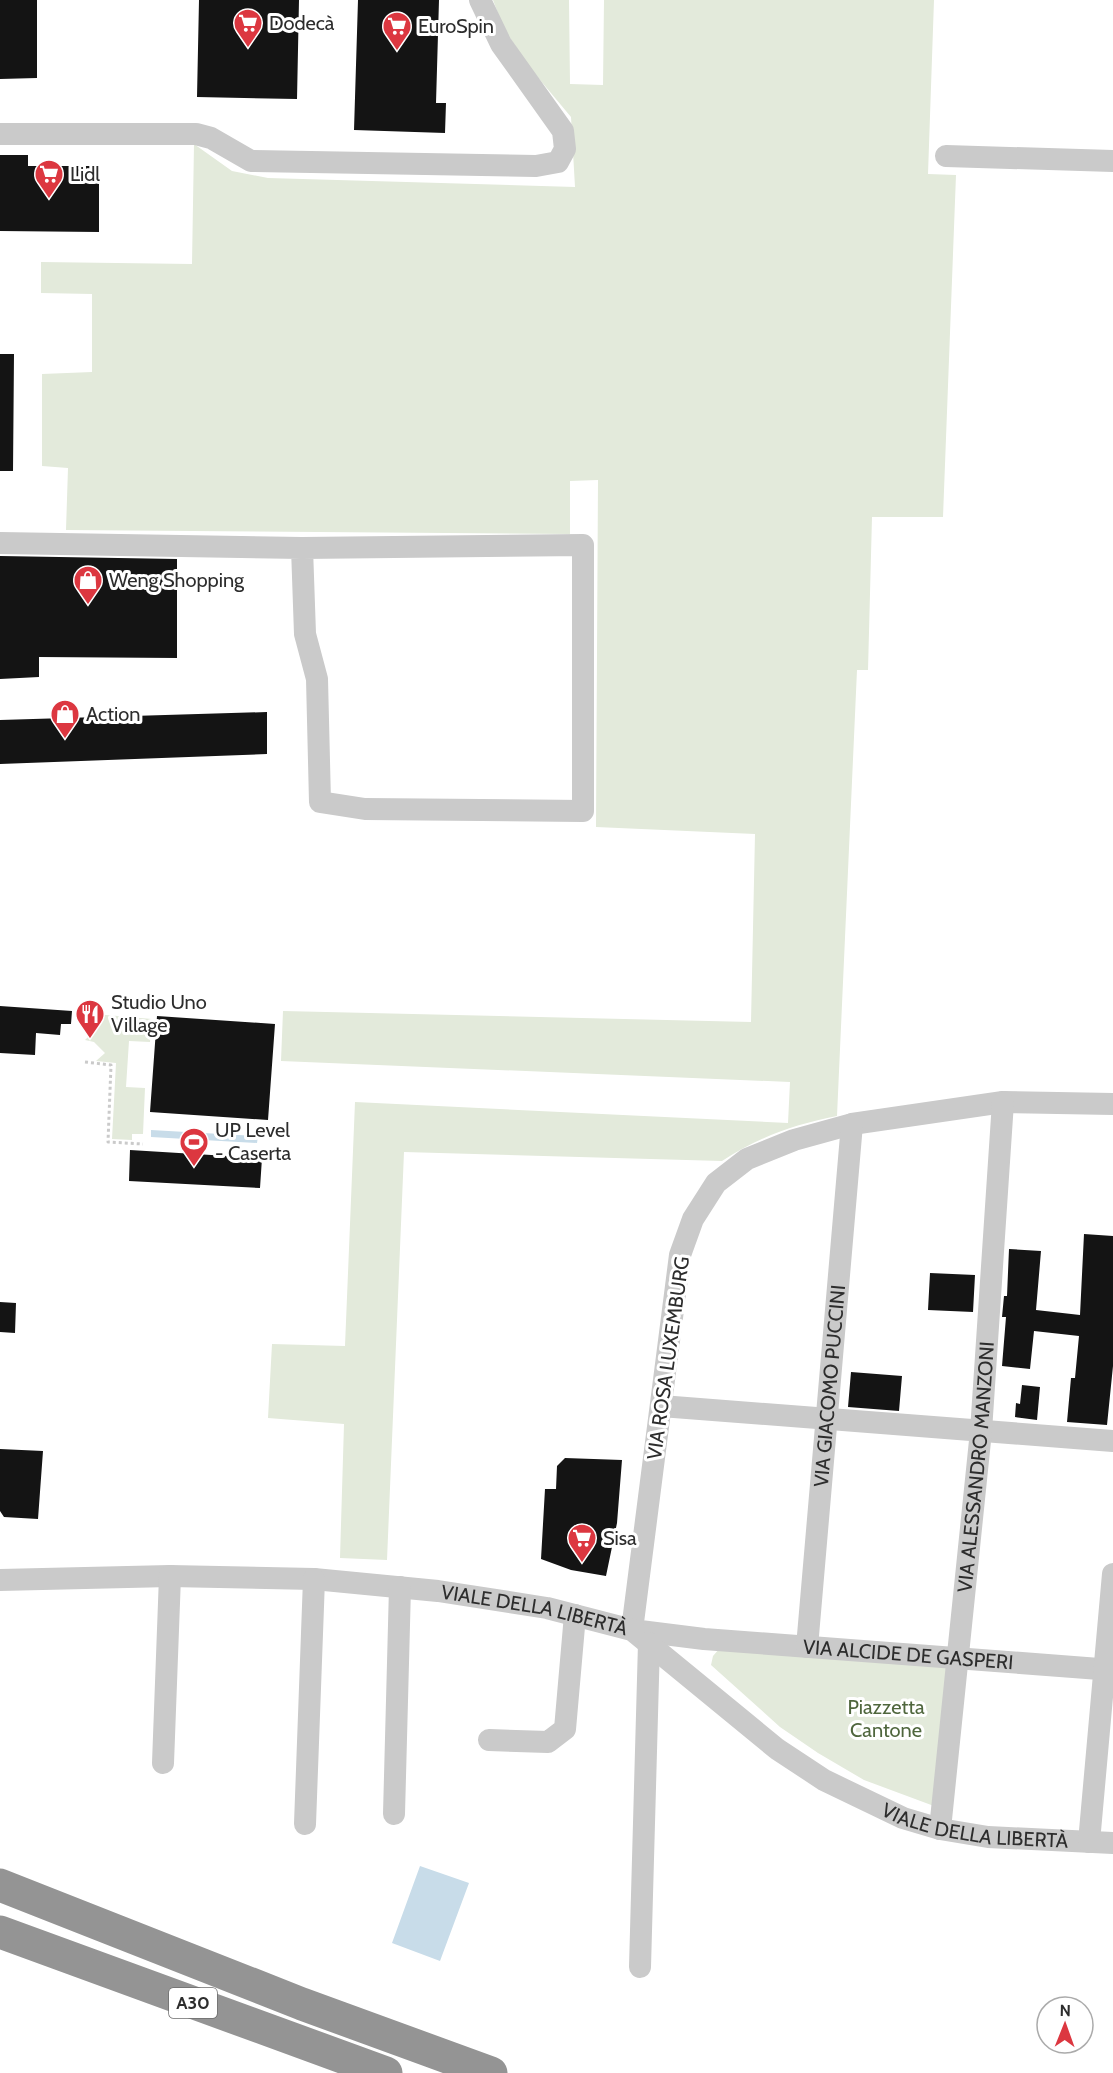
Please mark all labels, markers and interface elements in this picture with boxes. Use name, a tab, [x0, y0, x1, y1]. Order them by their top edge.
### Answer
supermarket icon: Dodecà	[232, 7, 264, 49]
supermarket icon: EuroSpin	[381, 10, 413, 52]
place label: Dodecà	[269, 11, 335, 35]
place label: EuroSpin	[418, 14, 494, 38]
supermarket icon: Lidl	[33, 158, 65, 200]
place label: Lidl	[70, 162, 100, 186]
shop icon: Weng Shopping	[72, 564, 104, 606]
place label: Weng Shopping	[109, 568, 245, 592]
shop icon: Action	[49, 698, 81, 740]
place label: Action	[86, 702, 140, 726]
place label: Studio Uno Village	[111, 990, 207, 1037]
restaurant icon: Studio Uno Village	[74, 998, 106, 1040]
place label: UP Level - Caserta	[215, 1118, 291, 1165]
sports icon: UP Level - Caserta	[178, 1126, 210, 1168]
street label: VIA ROSA LUXEMBURG	[642, 1255, 694, 1461]
street label: VIA GIACOMO PUCCINI	[809, 1284, 850, 1488]
street label: VIA ALESSANDRO MANZONI	[952, 1341, 999, 1593]
supermarket icon: Sisa	[566, 1522, 598, 1564]
place label: Sisa	[603, 1526, 637, 1550]
street label: VIALE DELLA LIBERTÀ	[440, 1580, 631, 1641]
street label: VIA ALCIDE DE GASPERI	[802, 1635, 1014, 1674]
park label: Piazzetta Cantone	[847, 1695, 925, 1742]
street label: VIALE DELLA LIBERTÀ	[878, 1798, 1069, 1853]
road number: A30	[169, 1988, 217, 2018]
north arrow	[1035, 1995, 1095, 2055]
text: N	[1059, 2001, 1071, 2020]

